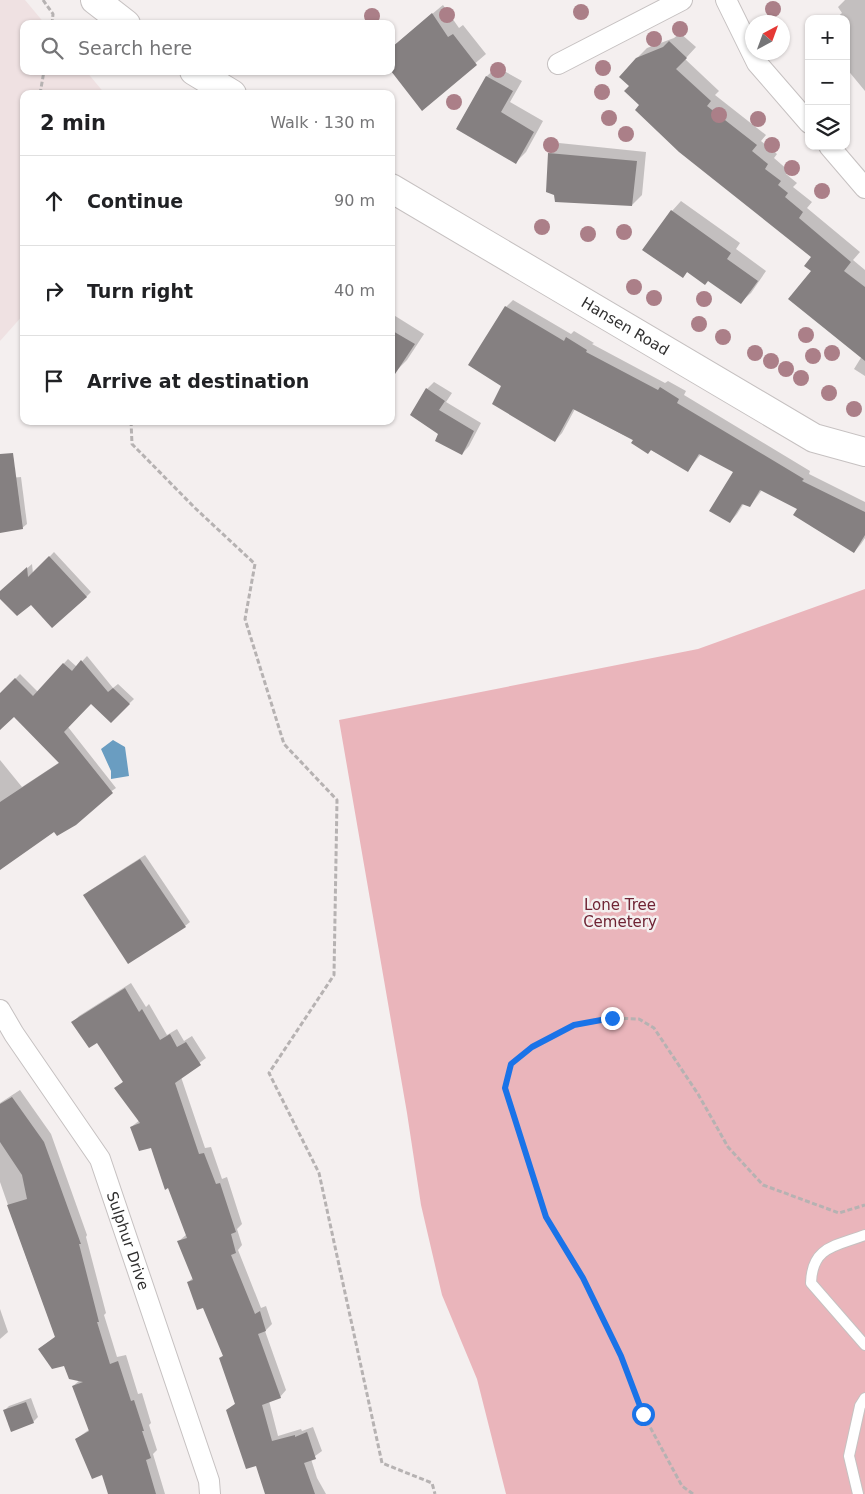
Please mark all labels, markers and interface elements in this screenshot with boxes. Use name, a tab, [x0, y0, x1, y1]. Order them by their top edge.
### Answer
north arrow	[745, 15, 790, 60]
map controls	[805, 15, 850, 150]
button: +	[805, 15, 850, 60]
search box	[20, 20, 395, 75]
icon: search	[38, 34, 66, 62]
text: Search here	[78, 37, 192, 59]
button: −	[805, 60, 850, 105]
button: layers	[805, 105, 850, 150]
text: 2 min	[40, 111, 106, 135]
text: Walk · 130 m	[270, 113, 375, 132]
icon: ahead	[40, 187, 68, 215]
text: Continue	[87, 190, 183, 212]
text: 90 m	[334, 191, 375, 210]
icon: right	[40, 277, 68, 305]
text: Turn right	[87, 280, 193, 302]
text: 40 m	[334, 281, 375, 300]
street label: Hansen Road	[578, 293, 672, 359]
icon: arrive	[40, 367, 68, 395]
text: Arrive at destination	[87, 370, 309, 392]
park label: Lone Tree Cemetery	[583, 896, 657, 931]
route end	[601, 1007, 624, 1030]
street label: Sulphur Drive	[103, 1189, 153, 1292]
route start	[632, 1403, 655, 1426]

